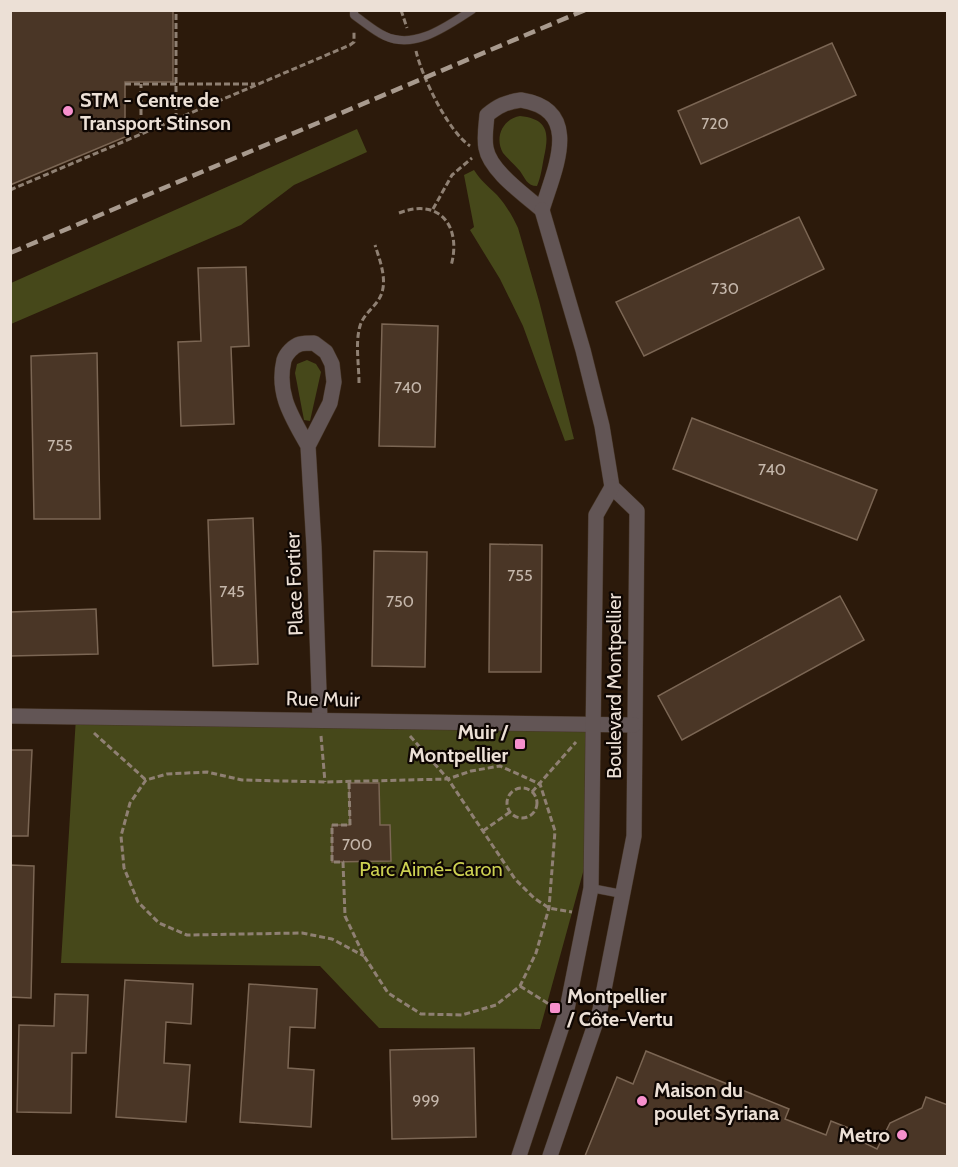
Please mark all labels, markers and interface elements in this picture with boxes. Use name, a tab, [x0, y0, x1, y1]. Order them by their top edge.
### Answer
place label: STM - Centre de Transport Stinson	[80, 88, 231, 135]
marker: STM - Centre de Transport Stinson	[61, 104, 75, 118]
house number: 720	[701, 114, 729, 133]
house number: 730	[711, 279, 739, 298]
house number: 740	[394, 378, 422, 397]
house number: 755	[47, 436, 73, 455]
house number: 740	[758, 460, 786, 479]
street label: Place Fortier	[280, 531, 308, 636]
house number: 755	[507, 566, 533, 585]
house number: 745	[219, 582, 245, 601]
house number: 750	[386, 592, 414, 611]
street label: Boulevard Montpellier	[602, 593, 626, 779]
street label: Rue Muir	[286, 686, 361, 712]
place label: Muir / Montpellier	[408, 720, 509, 767]
marker: Muir / Montpellier	[513, 737, 527, 751]
house number: 700	[342, 835, 372, 854]
park label: Parc Aimé-Caron	[359, 857, 503, 881]
place label: Montpellier / Côte-Vertu	[566, 984, 673, 1031]
marker: Montpellier / Côte-Vertu	[548, 1001, 562, 1015]
place label: Maison du poulet Syriana	[654, 1078, 779, 1125]
house number: 999	[412, 1091, 440, 1110]
marker: Maison du poulet Syriana	[635, 1094, 649, 1108]
place label: Metro	[839, 1123, 890, 1147]
marker: Metro	[895, 1128, 909, 1142]

